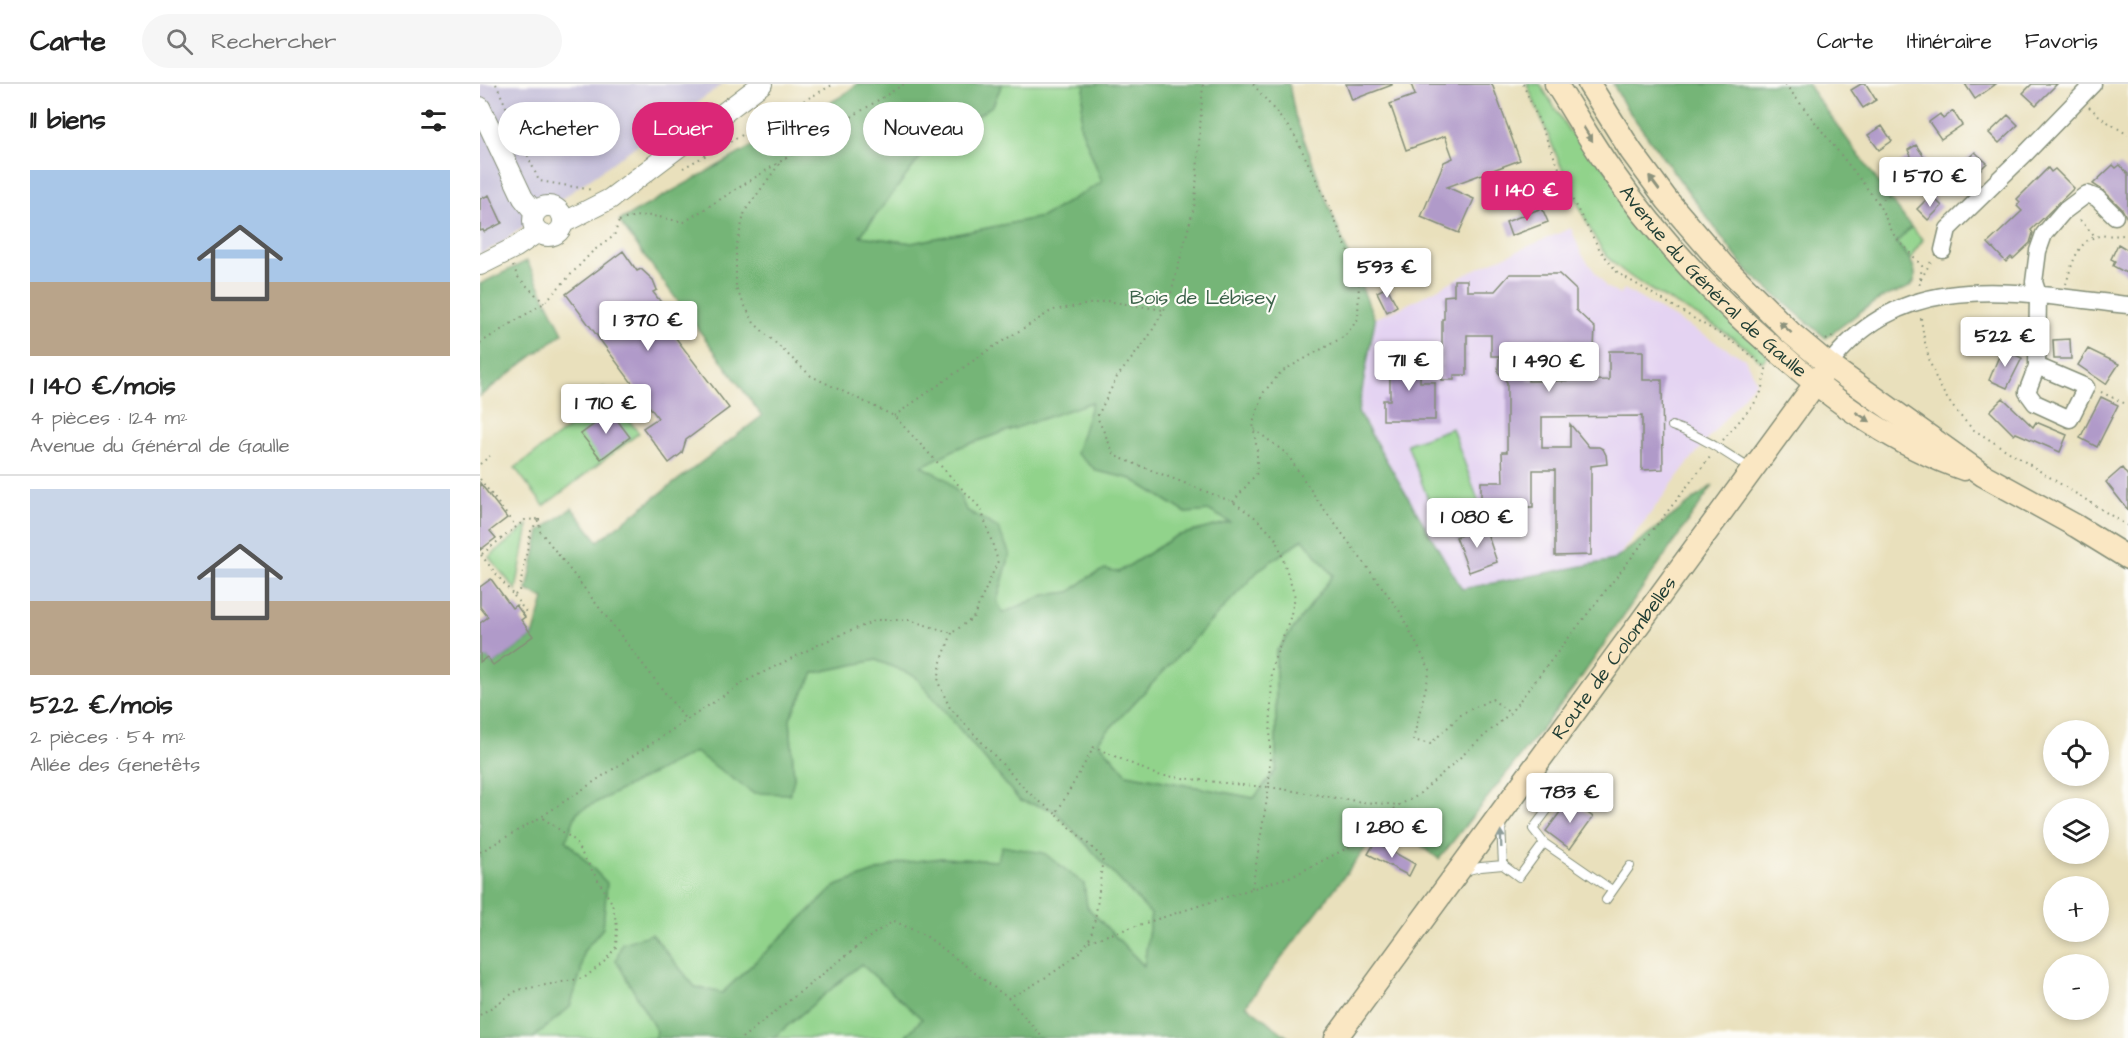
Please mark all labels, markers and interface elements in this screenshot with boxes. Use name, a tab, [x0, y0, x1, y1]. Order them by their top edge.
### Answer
search box	[142, 14, 562, 68]
text: Carte	[30, 22, 106, 61]
icon: search	[163, 25, 196, 58]
text: Rechercher	[211, 26, 336, 57]
text: Carte	[1817, 27, 1874, 56]
text: Itinéraire	[1907, 27, 1992, 56]
text: Favoris	[2025, 27, 2098, 56]
text: 11 biens	[30, 102, 106, 138]
chip: Acheter	[498, 102, 620, 156]
chip: Louer	[632, 102, 734, 156]
chip: Filtres	[746, 102, 851, 156]
chip: Nouveau	[863, 102, 984, 156]
icon: filters	[417, 104, 450, 137]
one-way arrow	[1582, 125, 1593, 142]
pin: 1 570 €	[1875, 157, 1985, 208]
text: 1 570 €	[1893, 162, 1967, 190]
pin: 1 140 €	[1472, 171, 1582, 222]
one-way arrow	[1648, 175, 1660, 191]
text: 1 140 €	[1495, 176, 1559, 204]
street label: Avenue du Général de Gaulle	[1612, 180, 1813, 385]
icon: home	[186, 209, 294, 317]
pin: 593 €	[1345, 248, 1429, 299]
text: 593 €	[1357, 253, 1417, 281]
park label: Bois de Lébisey	[1130, 284, 1276, 313]
pin: 1 370 €	[593, 301, 703, 352]
text: 1 370 €	[613, 306, 683, 334]
pin: 522 €	[1963, 317, 2047, 368]
one-way arrow	[1778, 320, 1793, 334]
text: 522 €	[1975, 322, 2035, 350]
pin: 711 €	[1367, 341, 1451, 392]
pin: 1 490 €	[1494, 342, 1604, 393]
text: 711 €	[1388, 346, 1430, 374]
text: 1 490 €	[1513, 347, 1585, 375]
text: 1 140 €/mois	[30, 368, 176, 404]
pin: 1 710 €	[551, 384, 661, 435]
text: 1 710 €	[575, 389, 637, 417]
text: 4 pièces · 124 m²	[30, 404, 188, 432]
one-way arrow	[1855, 412, 1871, 423]
text: Avenue du Général de Gaulle	[30, 432, 290, 460]
pin: 1 080 €	[1422, 498, 1532, 549]
text: 1 080 €	[1441, 503, 1513, 531]
icon: home	[186, 528, 294, 636]
street label: Route de Colombelles	[1545, 571, 1684, 746]
text: 522 €/mois	[30, 687, 173, 723]
map controls	[2043, 720, 2109, 1020]
button: locate	[2043, 720, 2109, 786]
text: 2 pièces · 54 m²	[30, 723, 186, 751]
text: Allée des Genetêts	[30, 751, 200, 779]
pin: 783 €	[1528, 773, 1612, 824]
text: 783 €	[1540, 778, 1600, 806]
button: layers	[2043, 798, 2109, 864]
pin: 1 280 €	[1337, 808, 1447, 859]
text: 1 280 €	[1356, 813, 1428, 841]
one-way arrow	[1496, 830, 1506, 849]
button: +	[2043, 876, 2109, 942]
button: −	[2043, 954, 2109, 1020]

